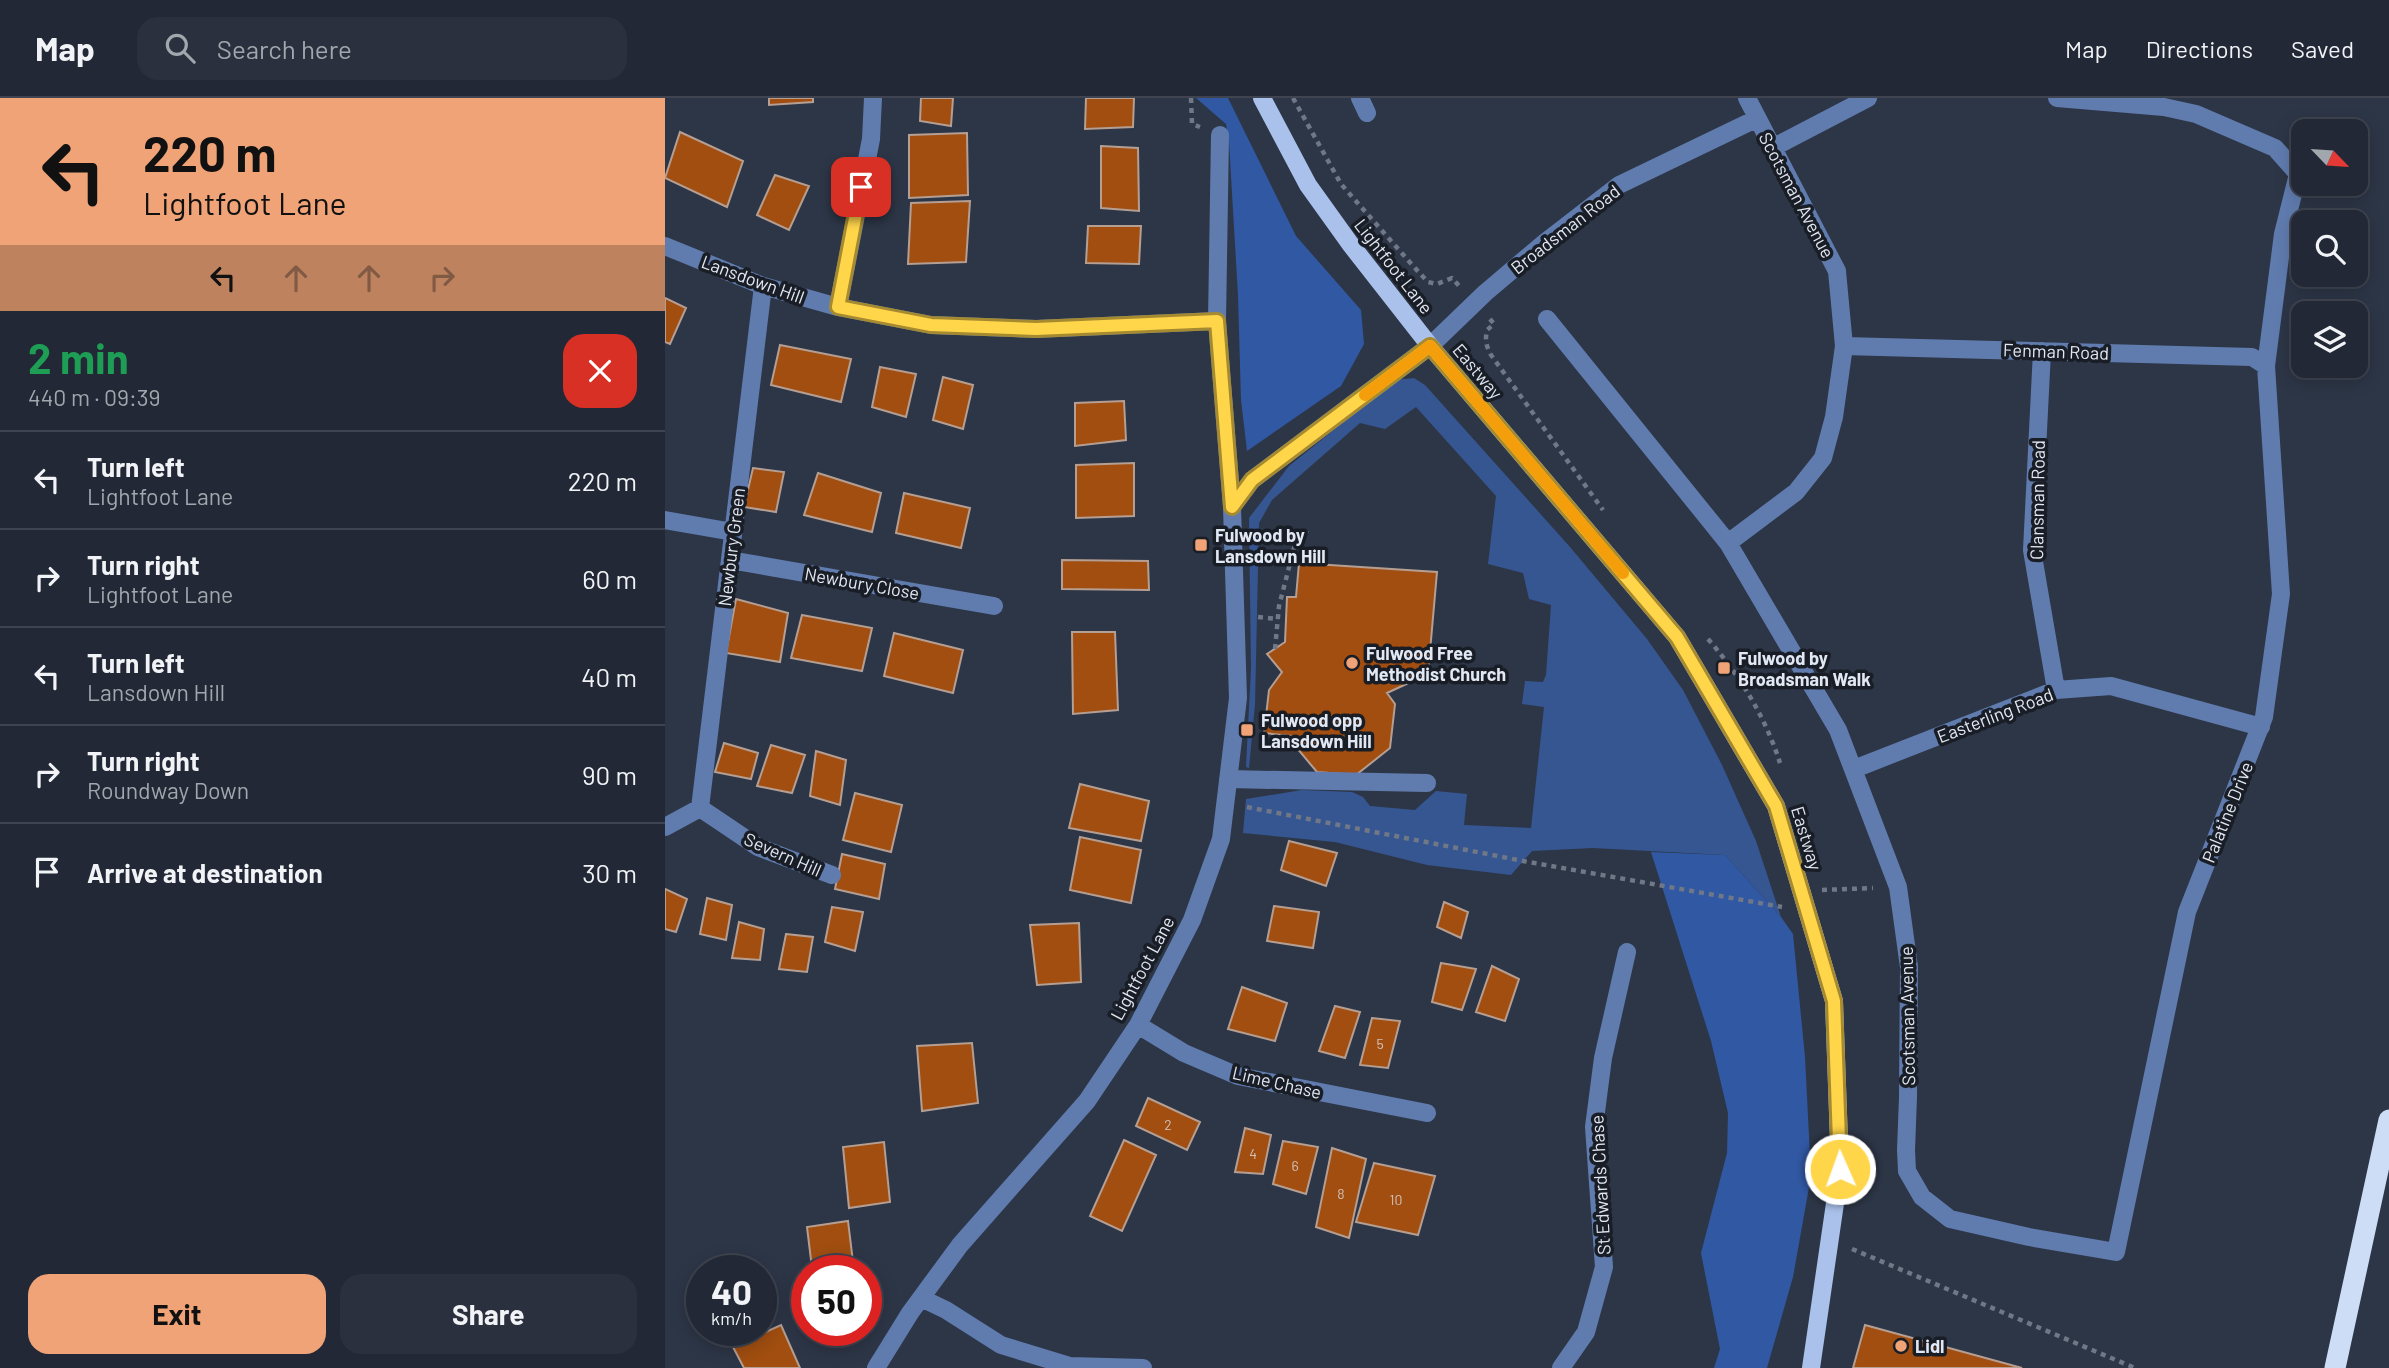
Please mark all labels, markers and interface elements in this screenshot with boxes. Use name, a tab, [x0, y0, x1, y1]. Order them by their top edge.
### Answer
search box	[137, 17, 627, 80]
text: Map	[35, 28, 95, 68]
icon: search	[161, 29, 199, 67]
text: Search here	[217, 33, 352, 64]
text: Map	[2065, 34, 2108, 63]
text: Directions	[2146, 34, 2253, 63]
text: Saved	[2291, 34, 2354, 63]
north arrow	[2291, 119, 2368, 196]
map controls	[2291, 119, 2368, 378]
text: 220 m	[143, 123, 277, 182]
icon: left	[28, 126, 119, 217]
street label: Scotsman Avenue	[1755, 128, 1839, 262]
pin	[831, 157, 891, 217]
icon: arrive	[842, 168, 880, 206]
street label: Broadsman Road	[1506, 180, 1624, 278]
text: Lightfoot Lane	[143, 183, 347, 221]
button: search	[2291, 210, 2368, 287]
street label: Lightfoot Lane	[1350, 214, 1438, 318]
street label: Lansdown Hill	[699, 250, 807, 308]
icon: left	[204, 259, 242, 297]
icon: ahead	[277, 259, 315, 297]
icon: ahead	[350, 259, 388, 297]
icon: right	[423, 259, 461, 297]
button: layers	[2291, 301, 2368, 378]
text: 2 min	[28, 332, 129, 382]
button: close	[563, 334, 637, 408]
street label: Fenman Road	[2003, 338, 2109, 364]
street label: Eastway	[1449, 339, 1507, 403]
text: 440 m · 09:39	[28, 383, 161, 411]
street label: Clansman Road	[2025, 440, 2049, 560]
text: Turn left	[87, 451, 185, 482]
icon: left	[28, 461, 66, 499]
text: 220 m	[568, 465, 637, 496]
text: Lightfoot Lane	[87, 482, 233, 510]
street label: Newbury Green	[713, 486, 749, 608]
place label: Fulwood by Lansdown Hill	[1215, 524, 1326, 567]
marker: Fulwood by Lansdown Hill	[1193, 537, 1209, 553]
text: Turn right	[87, 549, 200, 580]
icon: right	[28, 559, 66, 597]
street label: Newbury Close	[803, 562, 921, 604]
text: 60 m	[582, 563, 637, 594]
text: Lightfoot Lane	[87, 580, 233, 608]
place label: Fulwood Free Methodist Church	[1366, 642, 1506, 685]
text: Turn left	[87, 647, 185, 678]
place label: Fulwood by Broadsman Walk	[1738, 647, 1871, 690]
marker: Fulwood Free Methodist Church	[1344, 655, 1360, 671]
icon: left	[28, 657, 66, 695]
marker: Fulwood by Broadsman Walk	[1716, 660, 1732, 676]
text: 40 m	[581, 661, 637, 692]
text: Lansdown Hill	[87, 678, 225, 706]
street label: Easterling Road	[1934, 683, 2056, 747]
place label: Fulwood opp Lansdown Hill	[1261, 709, 1372, 752]
marker: Fulwood opp Lansdown Hill	[1239, 722, 1255, 738]
text: Turn right	[87, 745, 200, 776]
icon: right	[28, 755, 66, 793]
street label: Palatine Drive	[2197, 758, 2257, 866]
text: 90 m	[582, 759, 637, 790]
text: Roundway Down	[87, 776, 249, 804]
street label: Eastway	[1787, 803, 1827, 873]
street label: Severn Hill	[741, 827, 825, 881]
icon: arrive	[28, 853, 66, 891]
text: Arrive at destination	[87, 857, 323, 888]
text: 30 m	[582, 857, 637, 888]
street label: Lightfoot Lane	[1105, 912, 1179, 1024]
street label: Scotsman Avenue	[1895, 946, 1919, 1086]
house number: 5	[1376, 1035, 1384, 1052]
street label: Lime Chase	[1230, 1061, 1324, 1103]
street label: St Edwards Chase	[1585, 1115, 1615, 1255]
house number: 2	[1164, 1116, 1172, 1133]
position arrow	[1803, 1132, 1877, 1206]
house number: 4	[1249, 1145, 1257, 1162]
house number: 6	[1291, 1157, 1299, 1174]
house number: 8	[1337, 1185, 1345, 1202]
house number: 10	[1390, 1191, 1402, 1208]
speed limit sign: 50	[791, 1255, 882, 1346]
text: 40	[711, 1270, 752, 1312]
button: Exit	[28, 1274, 326, 1354]
button: Share	[340, 1274, 637, 1354]
text: km/h	[711, 1307, 752, 1329]
place label: Lidl	[1915, 1335, 1944, 1357]
marker: Lidl	[1893, 1338, 1909, 1354]

